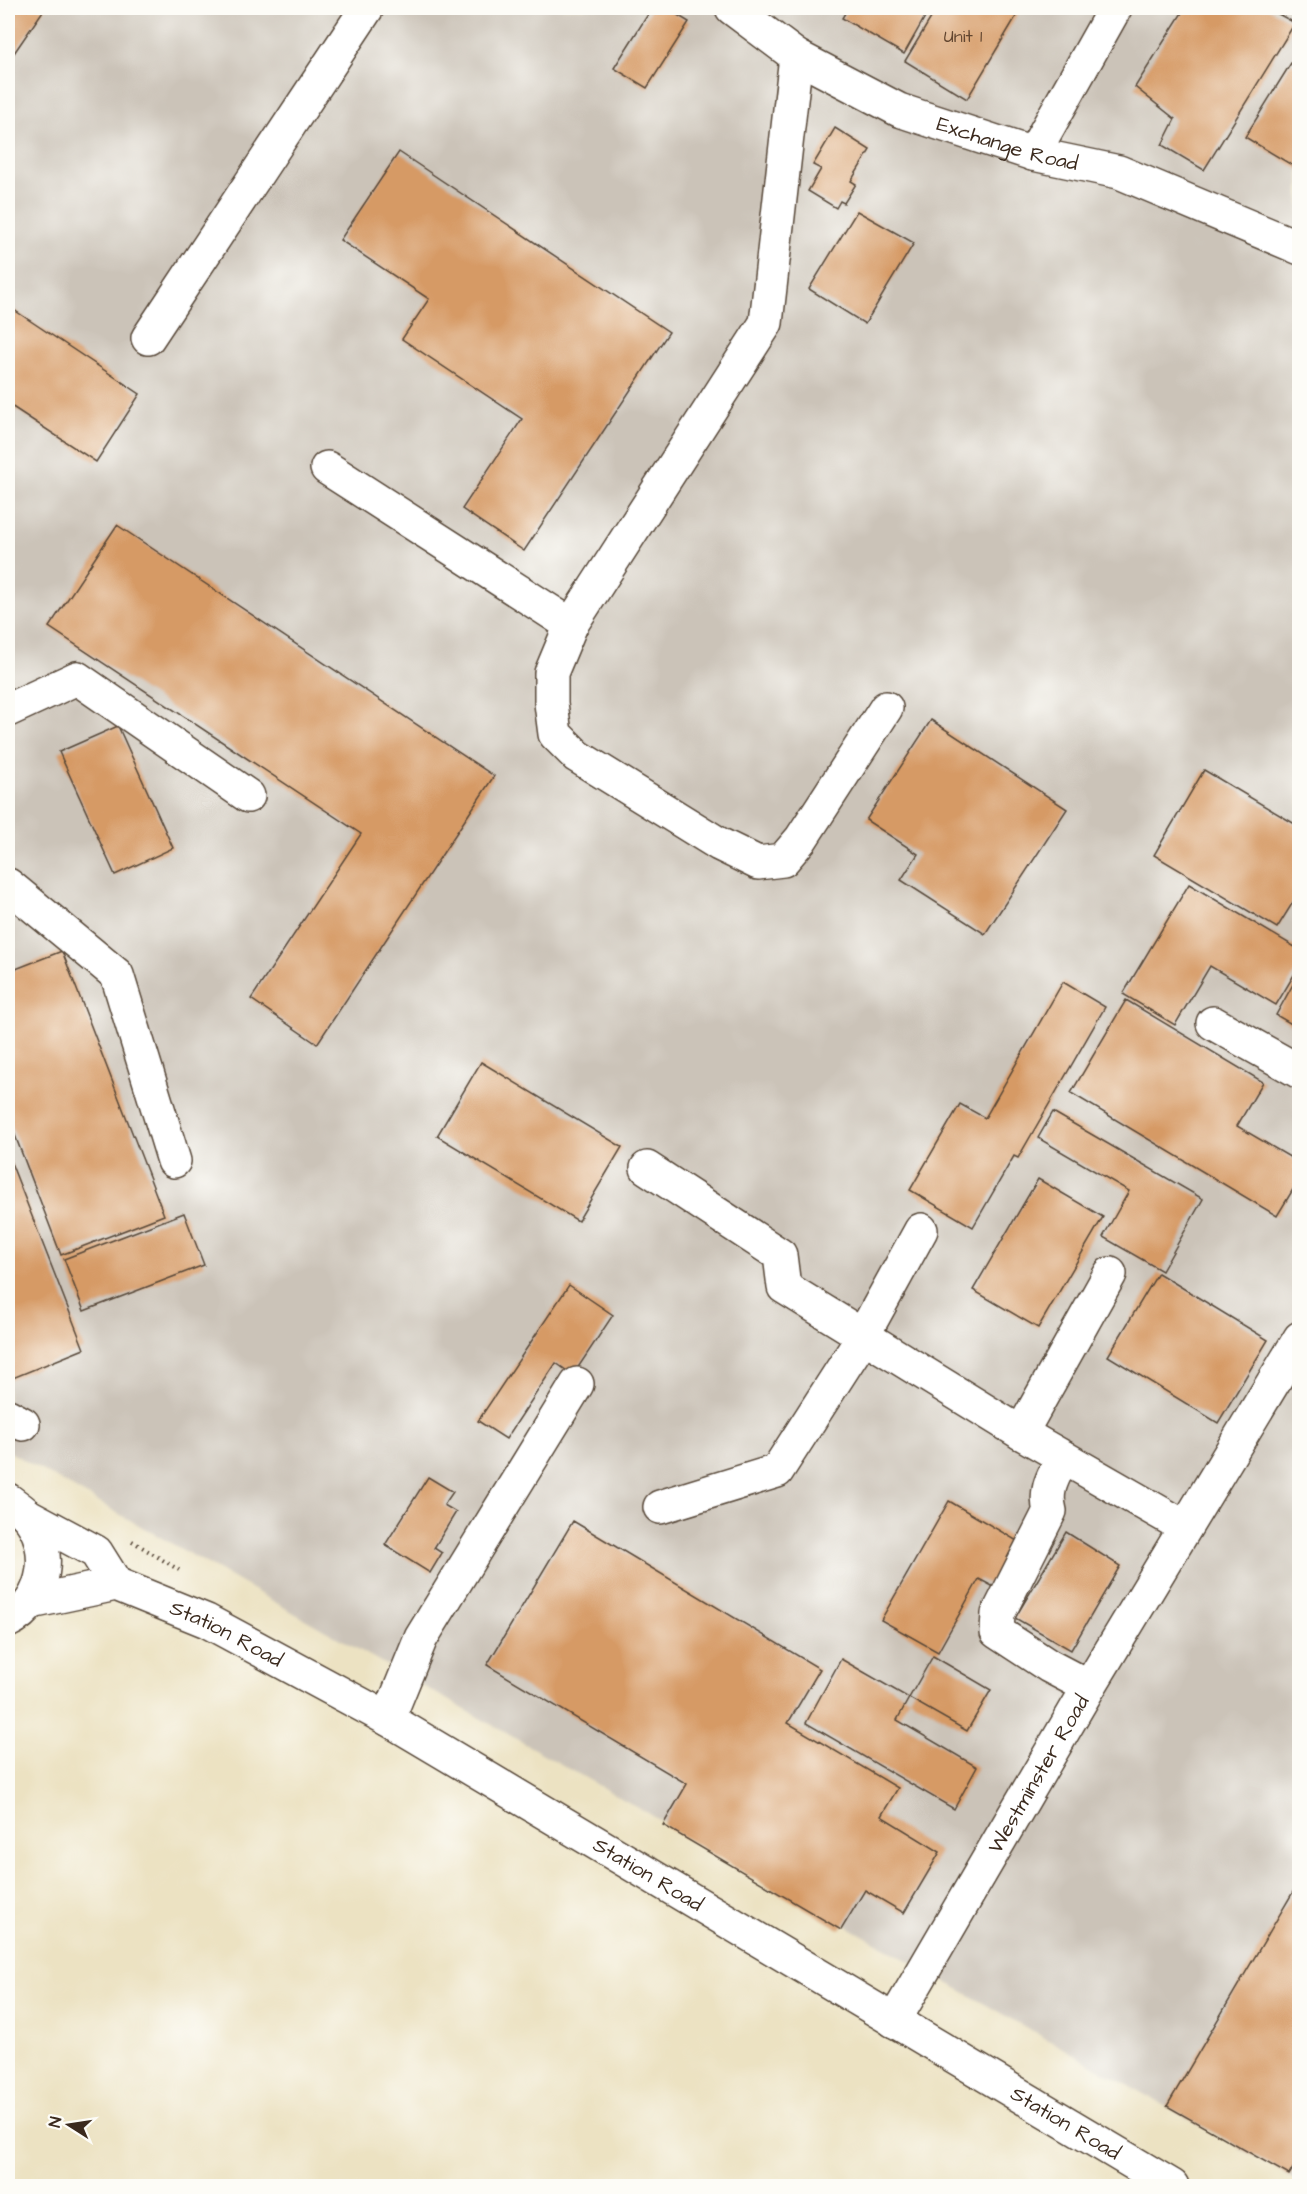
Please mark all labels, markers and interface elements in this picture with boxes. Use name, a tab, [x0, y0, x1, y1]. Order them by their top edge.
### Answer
house number: Unit 1	[944, 24, 982, 49]
street label: Exchange Road	[933, 109, 1081, 178]
street label: Station Road	[165, 1593, 288, 1675]
street label: Westminster Road	[981, 1690, 1096, 1859]
street label: Station Road	[588, 1830, 709, 1919]
street label: Station Road	[1005, 2079, 1126, 2167]
north arrow	[39, 2095, 99, 2155]
text: N	[44, 2115, 67, 2129]

